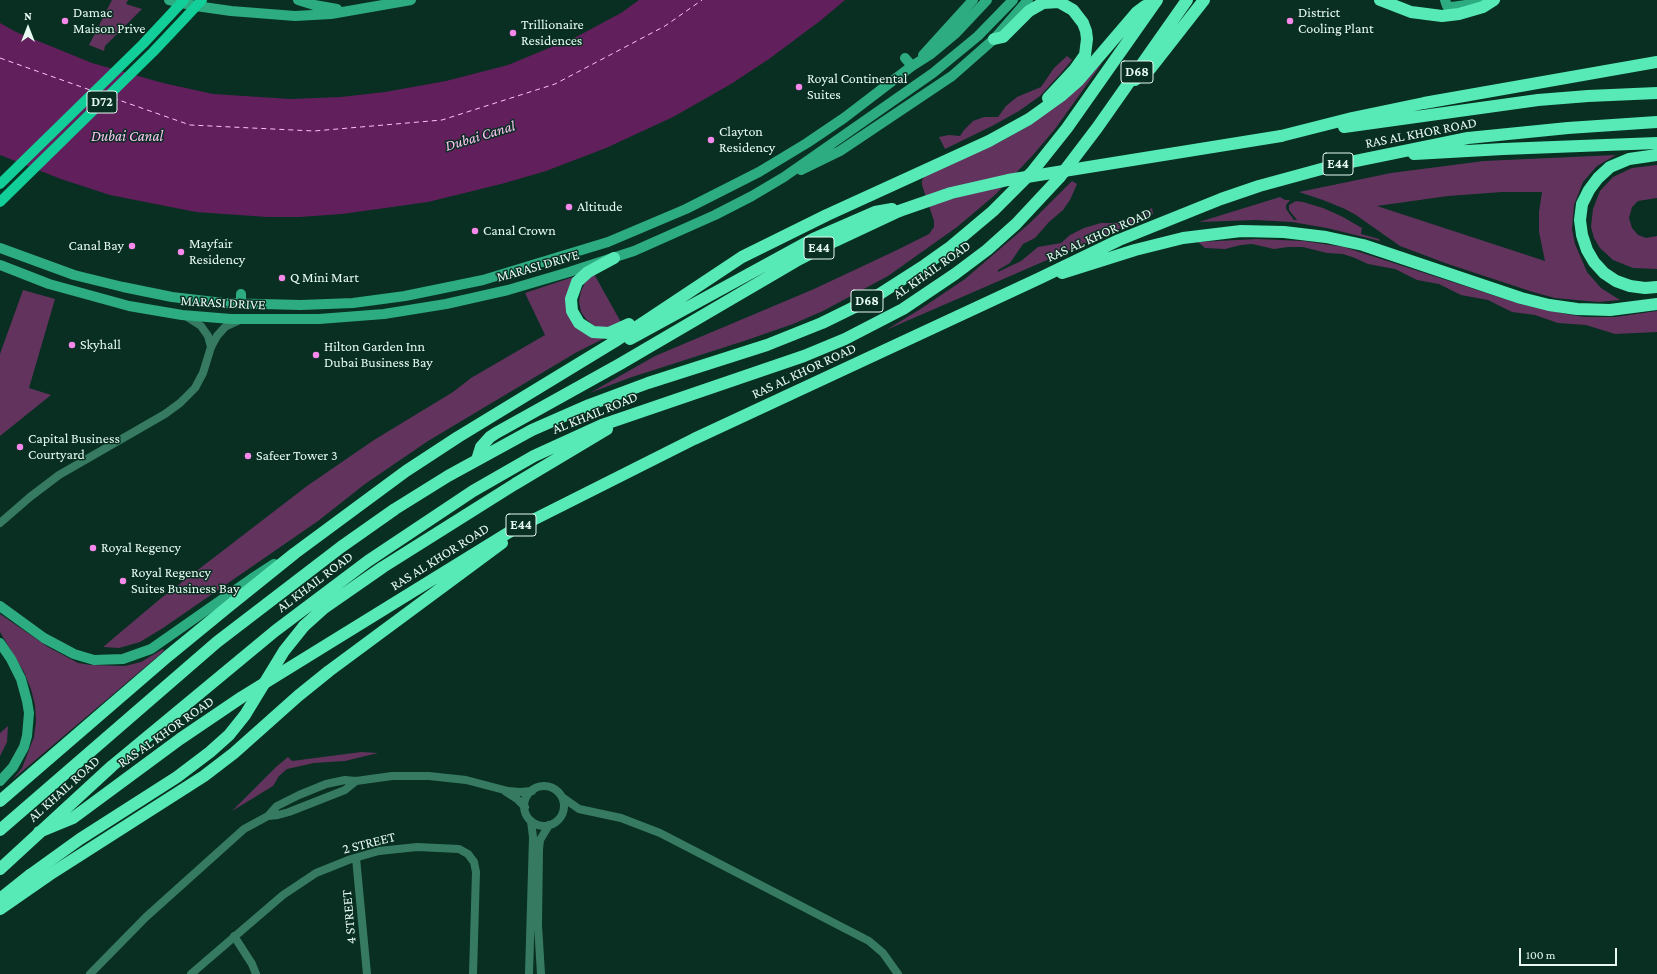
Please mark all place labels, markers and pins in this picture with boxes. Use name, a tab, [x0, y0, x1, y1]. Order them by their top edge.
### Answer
place label: Damac Maison Prive	[73, 5, 146, 38]
place label: District Cooling Plant	[1298, 5, 1374, 38]
marker: Damac Maison Prive	[60, 16, 70, 26]
marker: District Cooling Plant	[1285, 16, 1295, 26]
place label: Trillionaire Residences	[521, 17, 584, 50]
marker: Trillionaire Residences	[508, 28, 518, 38]
place label: Royal Continental Suites	[807, 71, 908, 104]
marker: Royal Continental Suites	[794, 82, 804, 92]
place label: Clayton Residency	[719, 124, 775, 156]
marker: Clayton Residency	[706, 135, 716, 145]
place label: Altitude	[577, 199, 623, 215]
marker: Altitude	[564, 202, 574, 212]
place label: Canal Crown	[483, 223, 556, 239]
marker: Canal Crown	[470, 226, 480, 236]
place label: Mayfair Residency	[189, 236, 245, 268]
place label: Canal Bay	[69, 238, 124, 254]
marker: Canal Bay	[127, 241, 137, 251]
marker: Mayfair Residency	[176, 247, 186, 257]
place label: Q Mini Mart	[290, 270, 359, 286]
marker: Q Mini Mart	[277, 273, 287, 283]
place label: Skyhall	[80, 337, 121, 353]
place label: Hilton Garden Inn Dubai Business Bay	[324, 339, 433, 372]
marker: Skyhall	[67, 340, 77, 350]
marker: Hilton Garden Inn Dubai Business Bay	[311, 350, 321, 360]
place label: Capital Business Courtyard	[28, 431, 120, 464]
marker: Capital Business Courtyard	[15, 442, 25, 452]
place label: Safeer Tower 3	[256, 448, 338, 464]
marker: Safeer Tower 3	[243, 451, 253, 461]
place label: Royal Regency	[101, 540, 181, 556]
marker: Royal Regency	[88, 543, 98, 553]
place label: Royal Regency Suites Business Bay	[131, 565, 240, 598]
marker: Royal Regency Suites Business Bay	[118, 576, 128, 586]

